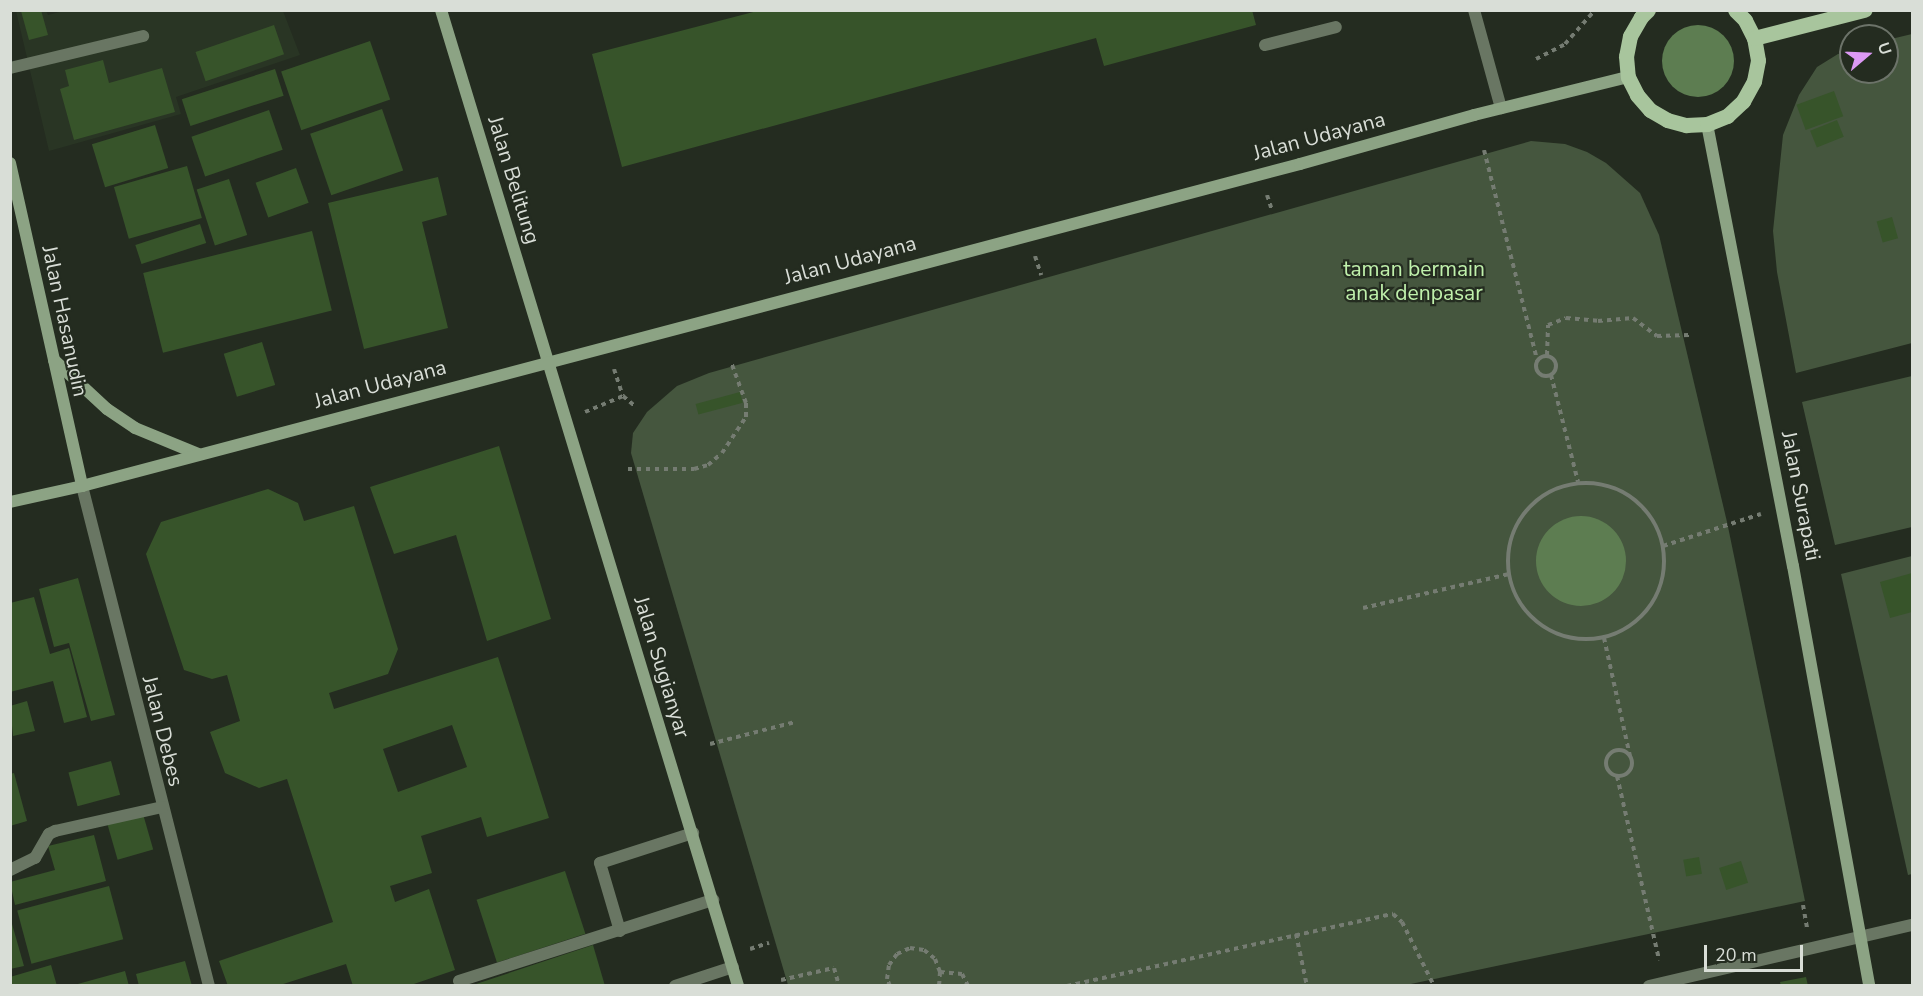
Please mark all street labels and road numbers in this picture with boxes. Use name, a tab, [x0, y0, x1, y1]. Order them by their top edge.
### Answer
street label: Jalan Udayana	[1250, 106, 1388, 166]
street label: Jalan Belitung	[483, 113, 545, 247]
street label: Jalan Udayana	[781, 230, 919, 290]
street label: Jalan Hasanudin	[37, 243, 93, 399]
street label: Jalan Udayana	[311, 354, 449, 414]
street label: Jalan Surapati	[1776, 429, 1826, 563]
street label: Jalan Sugianyar	[629, 593, 695, 741]
street label: Jalan Debes	[137, 673, 189, 789]

